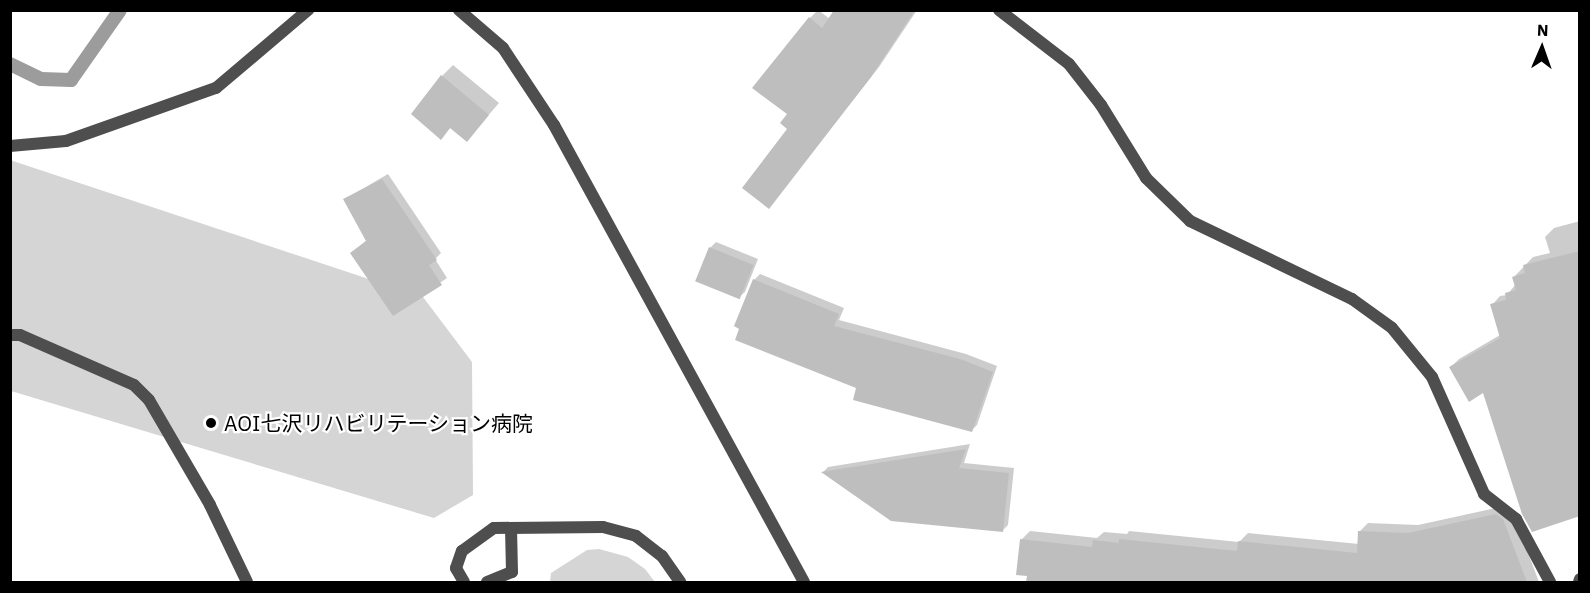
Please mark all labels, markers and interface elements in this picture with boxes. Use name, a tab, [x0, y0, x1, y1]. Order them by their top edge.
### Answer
north arrow	[1512, 18, 1572, 78]
text: N	[1536, 20, 1549, 40]
place label: AOI七沢リハビリテーション病院	[224, 410, 533, 436]
marker: AOI七沢リハビリテーション病院	[202, 414, 220, 432]

